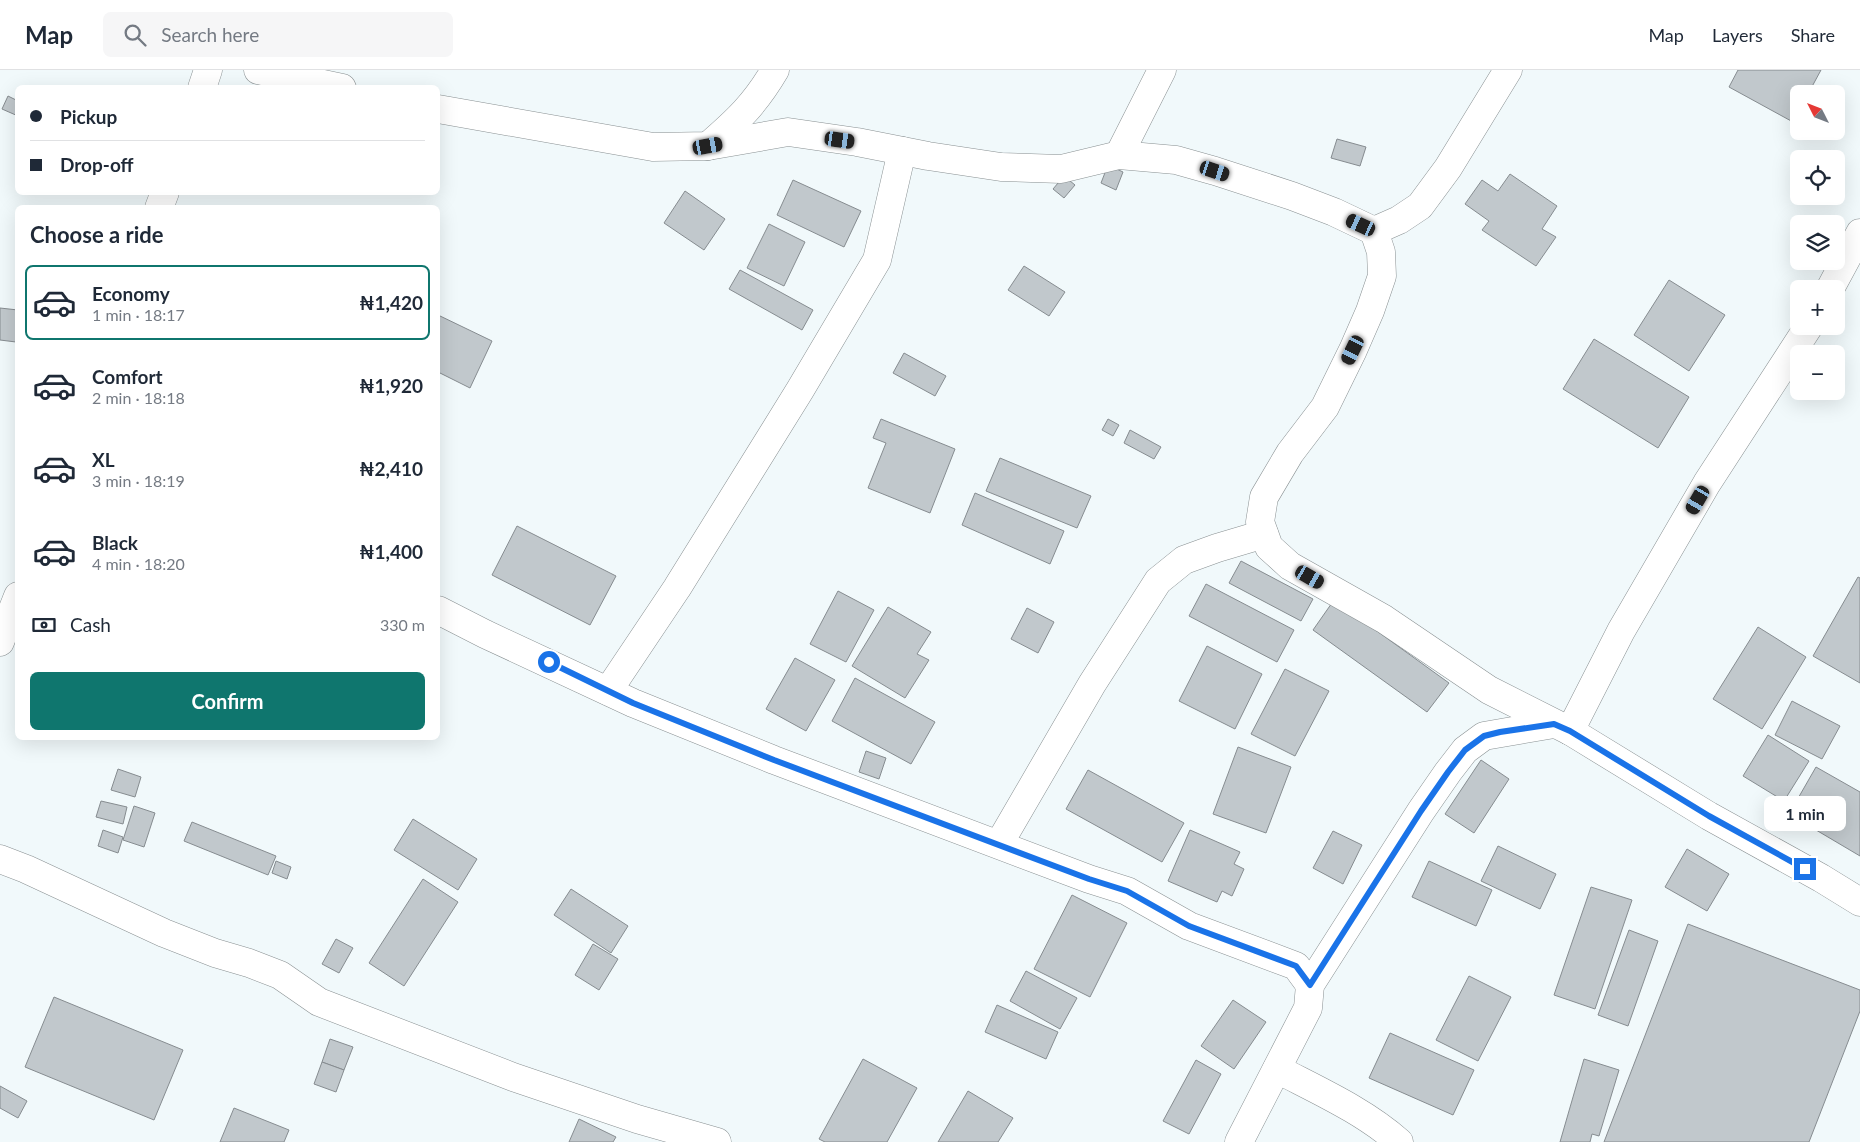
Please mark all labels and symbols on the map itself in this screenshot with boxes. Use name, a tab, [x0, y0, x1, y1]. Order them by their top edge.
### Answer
north arrow	[1790, 85, 1845, 140]
car	[824, 130, 855, 150]
car	[691, 136, 724, 156]
car	[1198, 159, 1231, 183]
car	[1344, 212, 1377, 238]
car	[1339, 333, 1366, 367]
car	[1684, 483, 1711, 517]
car	[1293, 563, 1326, 591]
route start	[538, 651, 560, 673]
callout: 1 min	[1764, 796, 1846, 832]
route end	[1794, 858, 1816, 880]

